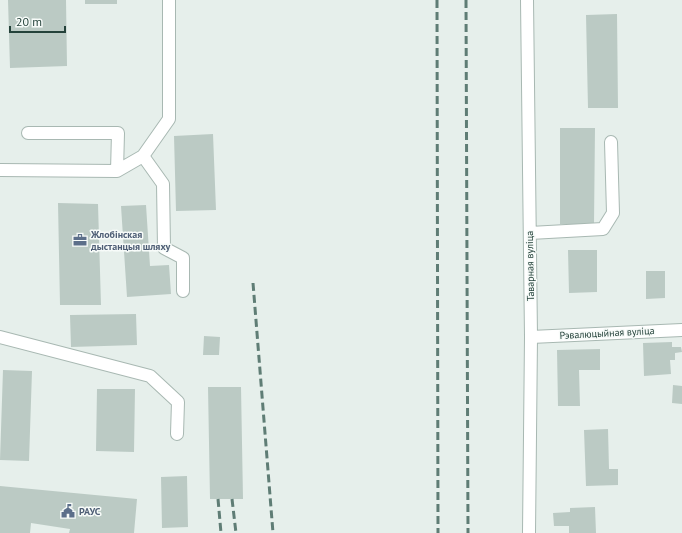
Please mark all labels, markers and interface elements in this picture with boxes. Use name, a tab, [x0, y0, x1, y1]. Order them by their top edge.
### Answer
scale bar	[10, 8, 65, 34]
text: 20 m	[16, 14, 42, 29]
place label: Жлобінская дыстанцыя шляху	[90, 228, 171, 253]
street label: Таварная вуліца	[523, 231, 537, 301]
office icon: Жлобінская дыстанцыя шляху	[72, 232, 88, 248]
street label: Рэвалюцыйная вуліца	[559, 324, 655, 342]
public building icon: РАУС	[60, 503, 76, 519]
place label: РАУС	[79, 505, 101, 518]

